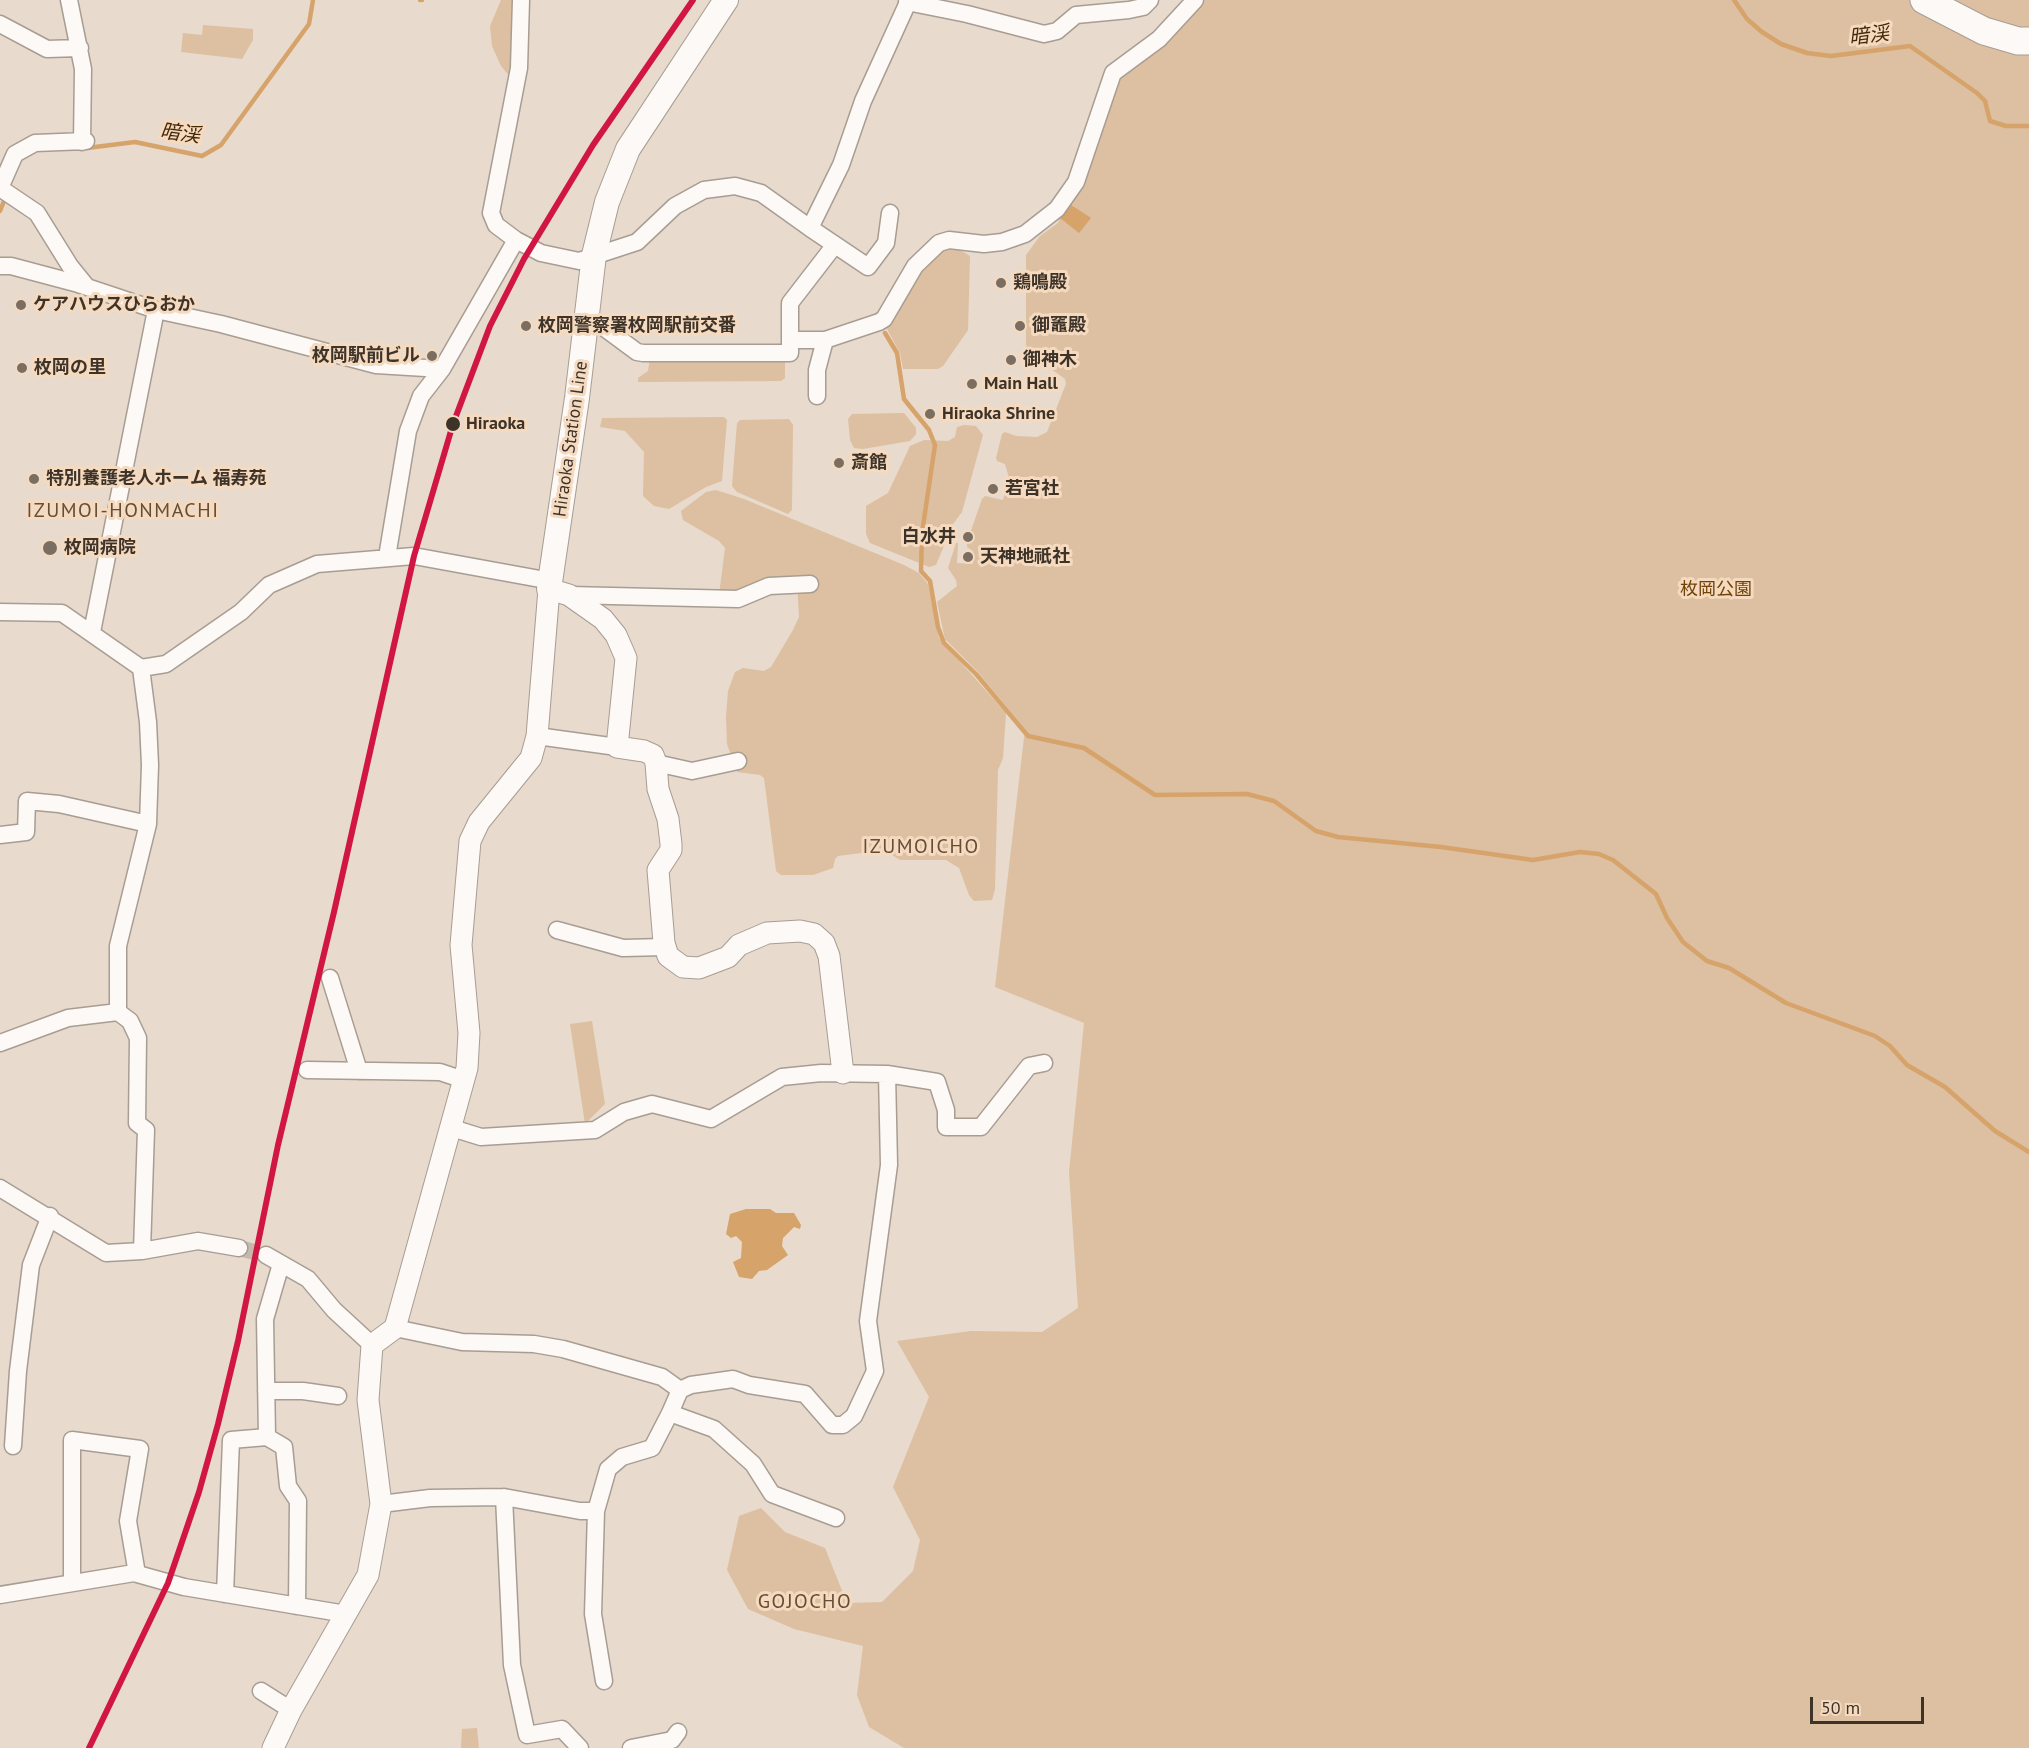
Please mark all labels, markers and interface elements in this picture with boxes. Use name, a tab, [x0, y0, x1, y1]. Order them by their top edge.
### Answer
water label: 暗渓	[1848, 22, 1890, 50]
water label: 暗渓	[159, 120, 201, 148]
place label: 鶏鳴殿	[1013, 272, 1067, 294]
marker: 鶏鳴殿	[994, 276, 1008, 290]
place label: ケアハウスひらおか	[33, 294, 195, 316]
marker: ケアハウスひらおか	[14, 298, 28, 312]
place label: 枚岡警察署枚岡駅前交番	[538, 315, 736, 337]
place label: 御竈殿	[1032, 315, 1086, 337]
marker: 枚岡警察署枚岡駅前交番	[519, 319, 533, 333]
marker: 御竈殿	[1013, 319, 1027, 333]
place label: 枚岡駅前ビル	[312, 345, 420, 367]
marker: 枚岡駅前ビル	[425, 349, 439, 363]
place label: 御神木	[1023, 349, 1077, 371]
marker: 御神木	[1004, 353, 1018, 367]
place label: 枚岡の里	[34, 357, 106, 379]
street label: Hiraoka Station Line	[549, 360, 593, 518]
marker: 枚岡の里	[15, 361, 29, 375]
place label: Main Hall	[984, 373, 1058, 395]
marker: Main Hall	[965, 377, 979, 391]
place label: Hiraoka Shrine	[942, 403, 1055, 425]
marker: Hiraoka Shrine	[923, 407, 937, 421]
place label: Hiraoka	[466, 413, 525, 435]
marker: Hiraoka	[444, 415, 462, 433]
place label: 斎館	[851, 452, 887, 474]
marker: 斎館	[832, 456, 846, 470]
place label: 特別養護老人ホーム 福寿苑	[46, 468, 267, 490]
marker: 特別養護老人ホーム 福寿苑	[27, 472, 41, 486]
place label: 若宮社	[1005, 478, 1059, 500]
marker: 若宮社	[986, 482, 1000, 496]
district label: IZUMOI-HONMACHI	[26, 499, 220, 523]
place label: 白水井	[902, 526, 956, 548]
marker: 白水井	[961, 530, 975, 544]
place label: 枚岡病院	[64, 537, 136, 559]
marker: 枚岡病院	[41, 539, 59, 557]
place label: 天神地祇社	[980, 546, 1070, 568]
marker: 天神地祇社	[961, 550, 975, 564]
park label: 枚岡公園	[1680, 579, 1752, 601]
district label: IZUMOICHO	[862, 835, 980, 859]
district label: GOJOCHO	[758, 1590, 852, 1614]
scale bar	[1813, 1685, 1927, 1723]
text: 50 m	[1821, 1696, 1860, 1719]

